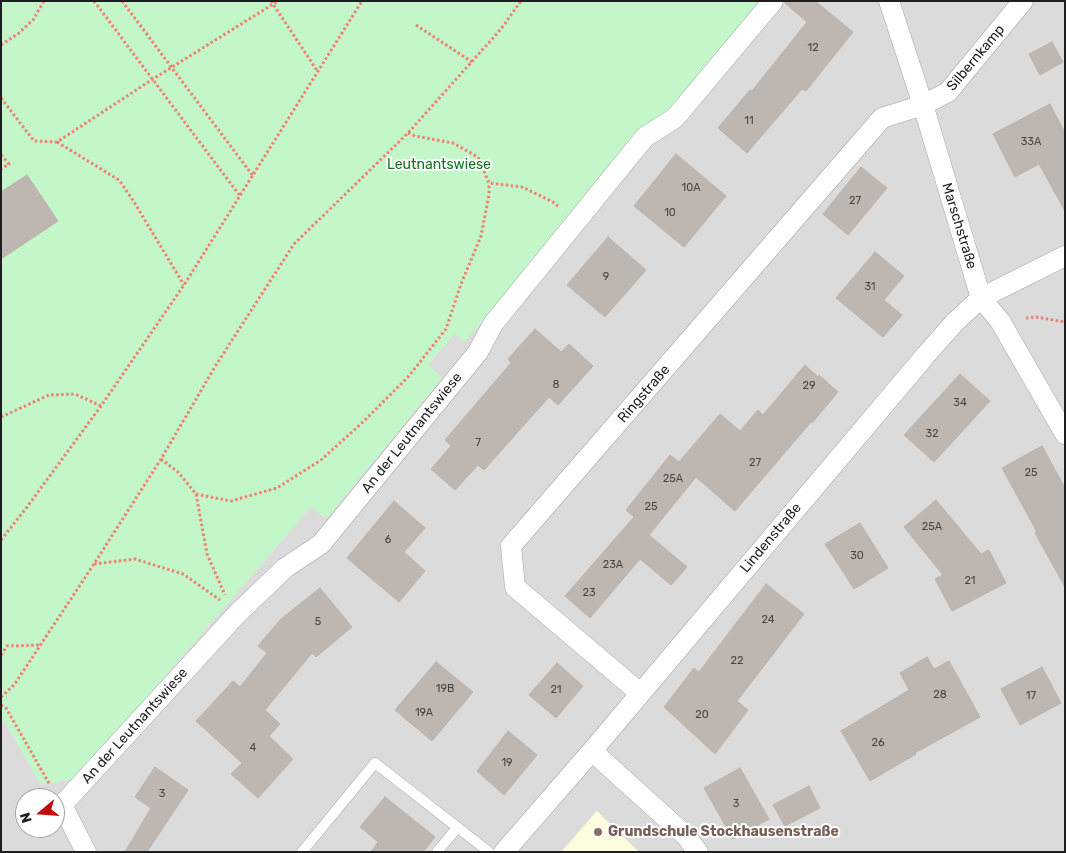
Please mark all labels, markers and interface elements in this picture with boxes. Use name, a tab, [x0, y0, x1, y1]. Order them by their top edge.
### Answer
street label: Silbernkamp	[944, 22, 1008, 94]
house number: 12	[807, 41, 819, 55]
house number: 11	[744, 114, 754, 128]
house number: 33A	[1021, 135, 1041, 149]
park label: Leutnantswiese	[387, 157, 491, 173]
house number: 10A	[681, 181, 701, 195]
street label: Marschstraße	[938, 181, 980, 271]
house number: 27	[849, 194, 861, 208]
house number: 10	[664, 206, 676, 220]
house number: 9	[603, 270, 609, 284]
house number: 31	[864, 280, 876, 294]
street label: Ringstraße	[614, 362, 674, 426]
street label: An der Leutnantswiese	[358, 369, 466, 497]
house number: 8	[553, 378, 559, 392]
house number: 29	[803, 379, 815, 393]
house number: 34	[953, 396, 967, 410]
house number: 32	[925, 427, 939, 441]
house number: 7	[475, 436, 481, 450]
house number: 27	[749, 456, 761, 470]
house number: 25	[1025, 466, 1037, 480]
house number: 25A	[663, 472, 683, 486]
house number: 25	[645, 500, 657, 514]
street label: Lindenstraße	[737, 500, 805, 576]
house number: 25A	[922, 520, 942, 534]
house number: 6	[385, 533, 391, 547]
house number: 30	[850, 549, 864, 563]
house number: 23A	[603, 558, 623, 572]
house number: 21	[964, 574, 976, 588]
house number: 23	[582, 586, 596, 600]
house number: 24	[761, 613, 775, 627]
house number: 5	[315, 615, 321, 629]
house number: 22	[731, 654, 743, 668]
street label: An der Leutnantswiese	[79, 665, 191, 787]
house number: 19B	[436, 682, 454, 696]
house number: 21	[550, 683, 562, 697]
house number: 28	[933, 688, 947, 702]
house number: 17	[1026, 689, 1036, 703]
house number: 19A	[415, 706, 433, 720]
house number: 20	[695, 708, 709, 722]
house number: 26	[871, 736, 885, 750]
house number: 4	[250, 741, 256, 755]
house number: 19	[501, 756, 513, 770]
house number: 3	[159, 787, 165, 801]
north arrow	[15, 788, 65, 838]
house number: 3	[733, 797, 739, 811]
text: N	[17, 810, 36, 825]
place label: Grundschule Stockhausenstraße	[608, 824, 839, 840]
marker: Grundschule Stockhausenstraße	[592, 826, 604, 838]

